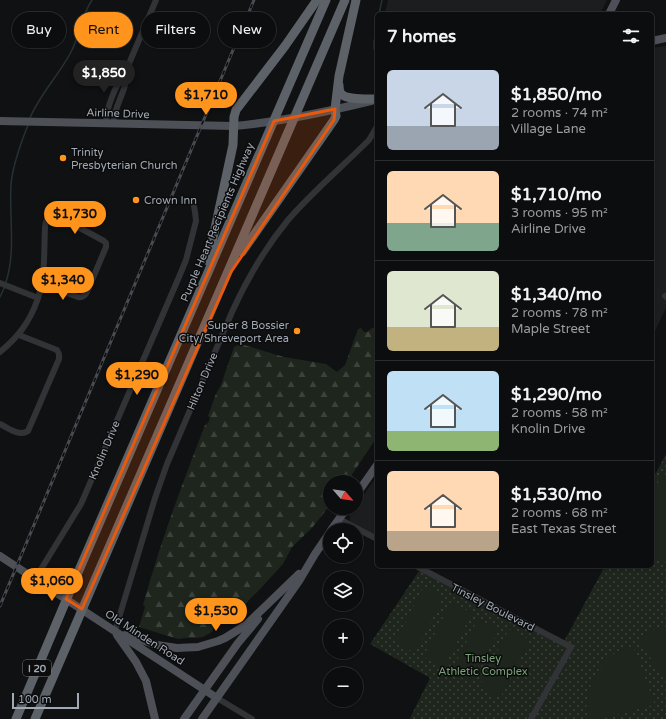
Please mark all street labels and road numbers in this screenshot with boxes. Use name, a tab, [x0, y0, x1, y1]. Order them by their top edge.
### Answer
street label: Airline Drive	[86, 106, 150, 121]
street label: Purple Heart Recipients Highway	[178, 141, 257, 304]
street label: Hilton Drive	[185, 351, 220, 412]
street label: Knolin Drive	[86, 419, 123, 482]
street label: Tinsley Boulevard	[449, 581, 537, 634]
street label: Old Minden Road	[103, 607, 187, 668]
road number: I 20	[23, 660, 51, 676]

